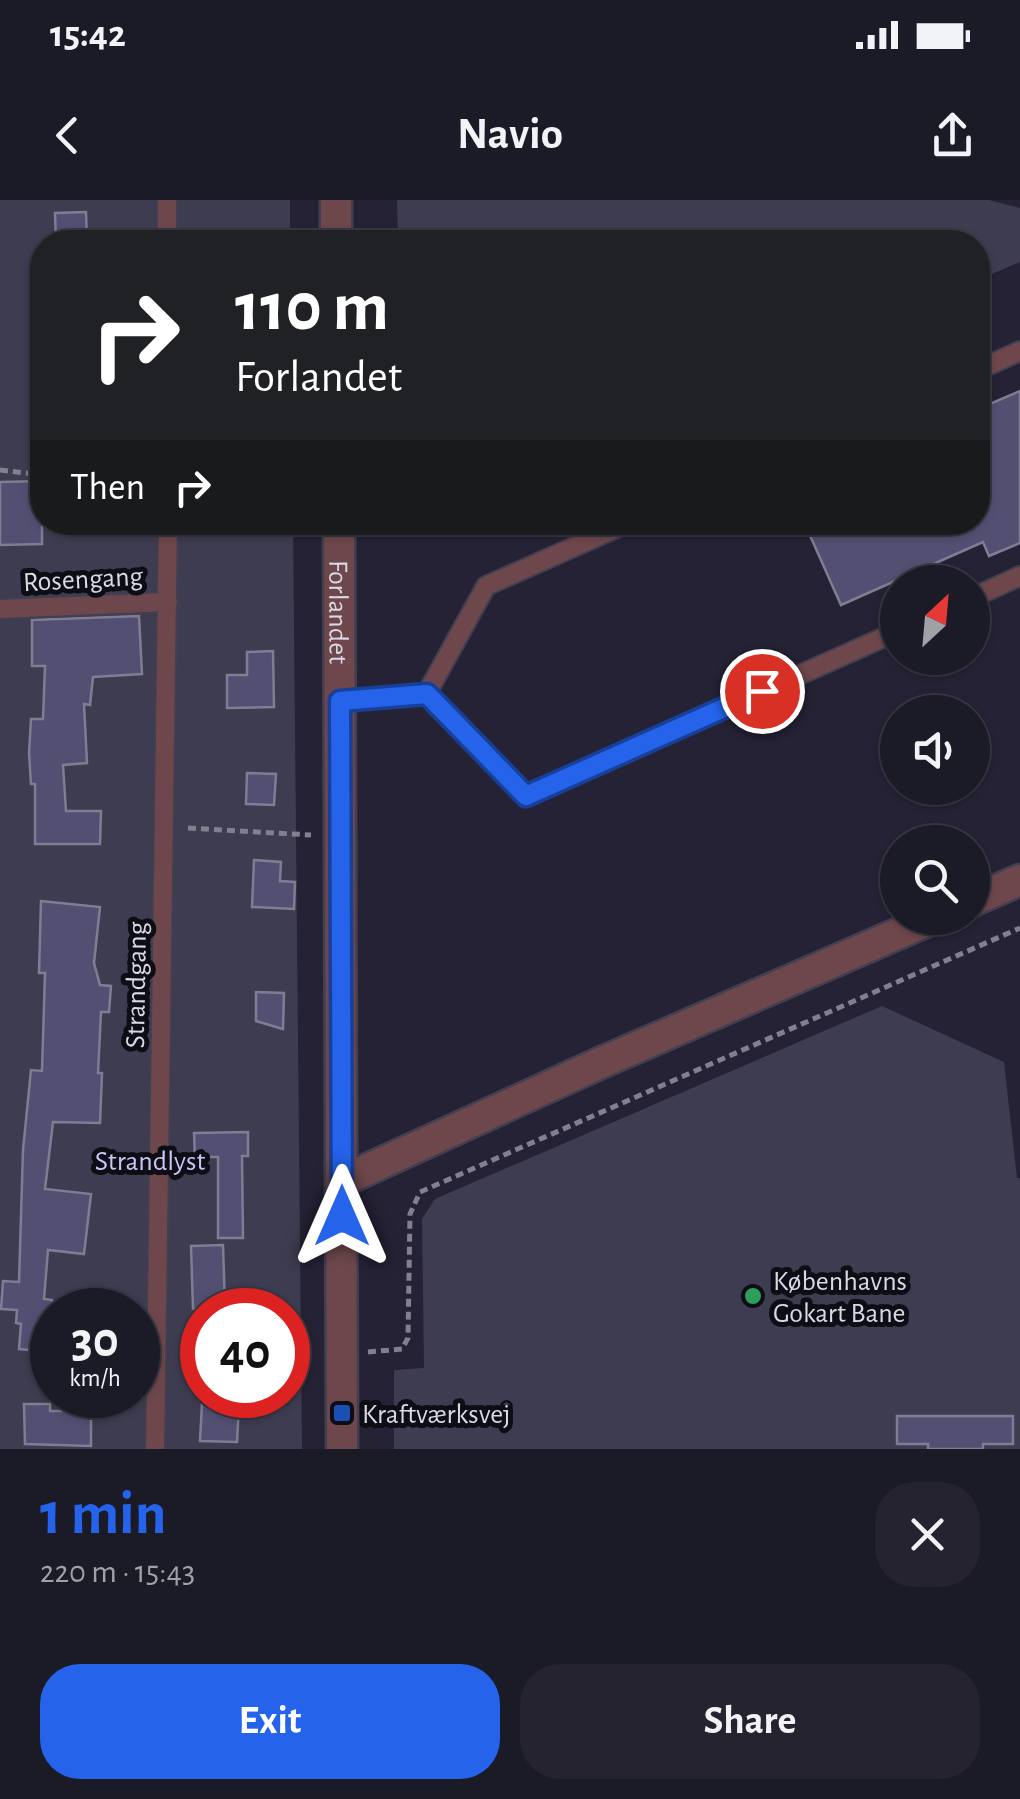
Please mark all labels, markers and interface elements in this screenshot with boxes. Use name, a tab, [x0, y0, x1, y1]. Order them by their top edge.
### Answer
text: 15:42	[50, 16, 126, 54]
icon: back	[40, 108, 95, 163]
icon: share	[925, 108, 980, 163]
text: Navio	[457, 112, 563, 157]
icon: right	[70, 270, 200, 400]
text: 110 m	[235, 273, 389, 343]
text: Forlandet	[235, 355, 402, 400]
icon: right	[165, 460, 220, 515]
text: Then	[70, 469, 145, 507]
street label: Forlandet	[323, 560, 351, 664]
street label: Rosengang	[22, 563, 144, 597]
north arrow	[880, 565, 990, 675]
map controls	[880, 565, 990, 935]
pin	[720, 649, 805, 734]
icon: arrive	[735, 664, 790, 719]
button: sound	[880, 695, 990, 805]
button: search	[880, 825, 990, 935]
street label: Strandgang	[122, 921, 152, 1049]
park label: Strandlyst	[95, 1148, 205, 1176]
position arrow	[290, 1164, 394, 1268]
place label: Københavns Gokart Bane	[773, 1268, 907, 1328]
marker: Københavns Gokart Bane	[742, 1285, 764, 1307]
speed limit sign: 40	[180, 1288, 310, 1418]
text: 30	[71, 1316, 119, 1366]
text: km/h	[69, 1366, 121, 1391]
place label: Kraftværksvej	[362, 1401, 510, 1429]
marker: Kraftværksvej	[331, 1402, 353, 1424]
button: close	[875, 1482, 980, 1587]
text: 1 min	[40, 1485, 166, 1545]
text: 220 m · 15:43	[40, 1556, 195, 1588]
button: Exit	[40, 1664, 500, 1779]
button: Share	[520, 1664, 980, 1779]

